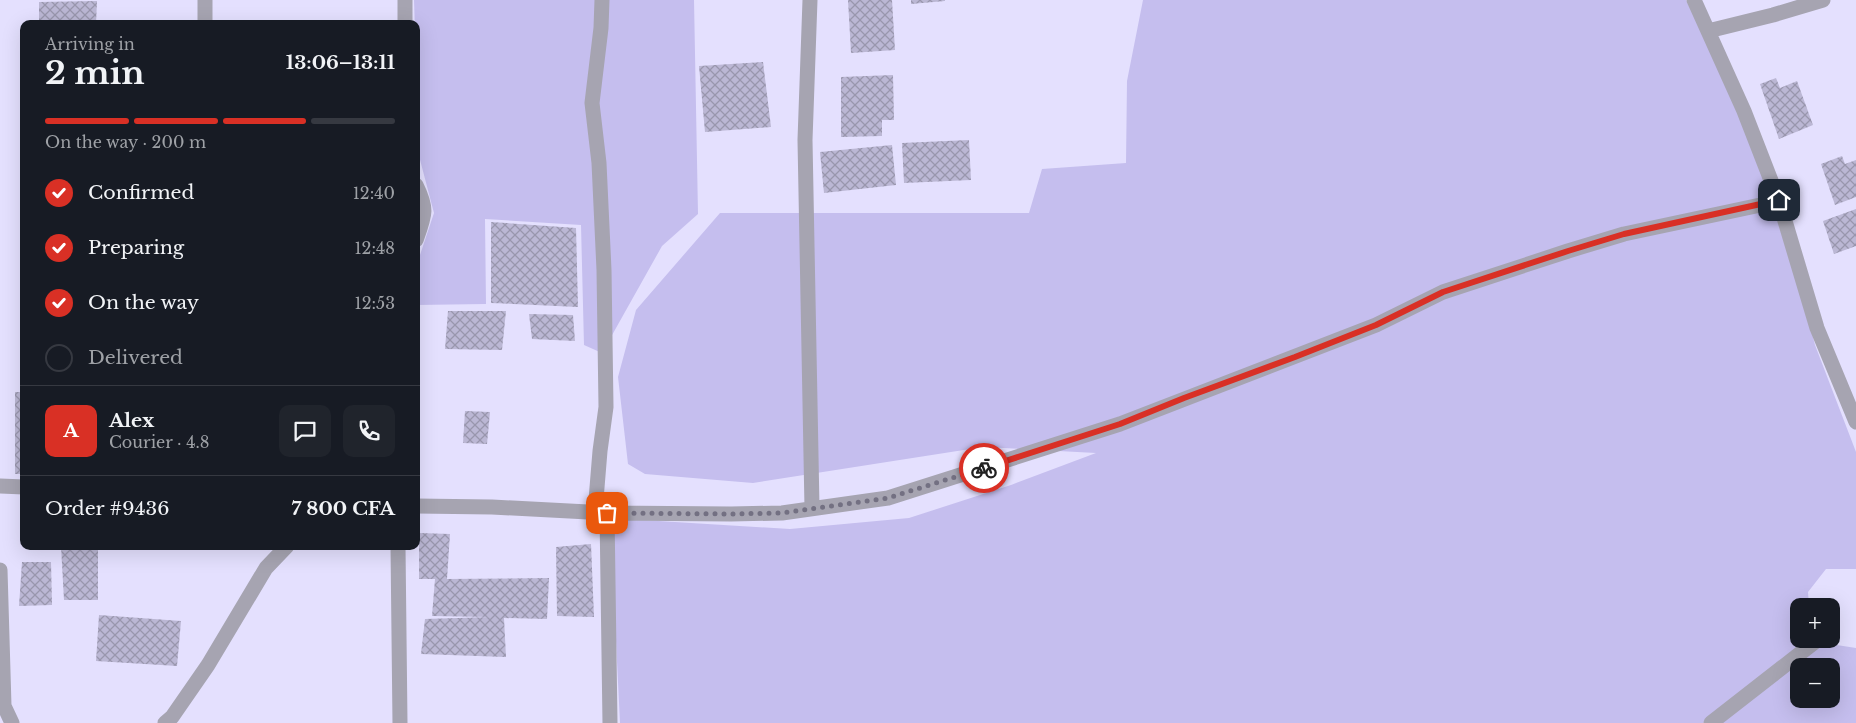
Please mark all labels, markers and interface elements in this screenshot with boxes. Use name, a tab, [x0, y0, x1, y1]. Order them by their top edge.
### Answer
text: Arriving in	[45, 34, 135, 54]
text: 13:06–13:11	[286, 51, 395, 74]
text: 2 min	[45, 53, 145, 93]
text: On the way · 200 m	[45, 132, 206, 152]
icon: check	[45, 179, 73, 207]
pin	[1758, 179, 1800, 221]
text: Confirmed	[88, 181, 194, 204]
text: 12:40	[353, 183, 395, 203]
icon: home	[1765, 186, 1793, 214]
icon: check	[45, 234, 73, 262]
text: Preparing	[88, 236, 184, 259]
text: 12:48	[354, 238, 395, 258]
icon: check	[45, 289, 73, 317]
text: On the way	[88, 291, 199, 314]
text: 12:53	[355, 293, 395, 313]
text: Delivered	[88, 346, 183, 369]
button: chat	[279, 405, 331, 457]
button: phone	[343, 405, 395, 457]
text: Alex	[109, 409, 154, 432]
text: A	[63, 419, 79, 442]
text: Courier · 4.8	[109, 432, 210, 452]
courier	[959, 443, 1009, 493]
icon: bike	[970, 454, 998, 482]
pin	[586, 492, 628, 534]
text: Order #9436	[45, 497, 170, 520]
text: 7 800 CFA	[292, 497, 395, 520]
icon: bag	[593, 499, 621, 527]
map controls	[1790, 598, 1840, 708]
button: +	[1790, 598, 1840, 648]
button: −	[1790, 658, 1840, 708]

